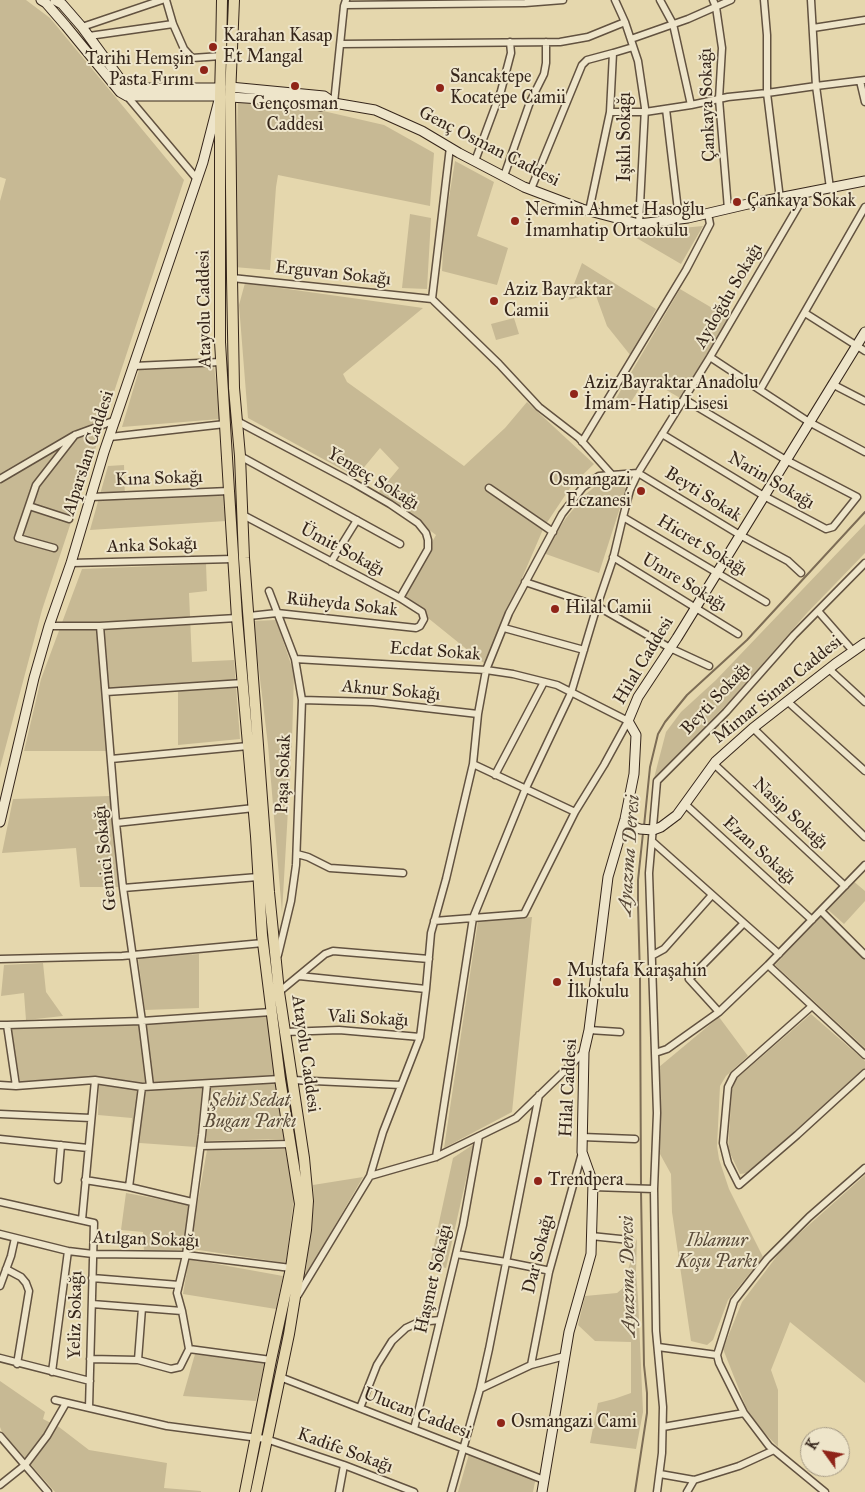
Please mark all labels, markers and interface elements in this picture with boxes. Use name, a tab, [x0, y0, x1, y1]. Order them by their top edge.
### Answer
place label: Karahan Kasap Et Mangal	[223, 26, 332, 68]
marker: Karahan Kasap Et Mangal	[207, 41, 219, 53]
street label: Çankaya Sokağı	[695, 48, 721, 162]
place label: Tarihi Hemşin Pasta Fırını	[85, 49, 194, 92]
marker: Tarihi Hemşin Pasta Fırını	[198, 64, 210, 76]
place label: Sancaktepe Kocatepe Camii	[450, 67, 566, 110]
marker: Gençosman Caddesi	[289, 80, 301, 92]
marker: Sancaktepe Kocatepe Camii	[434, 82, 446, 94]
street label: Işıklı Sokağı	[615, 92, 637, 182]
place label: Gençosman Caddesi	[252, 94, 338, 136]
street label: Genç Osman Caddesi	[415, 102, 563, 192]
place label: Çankaya Sokak	[747, 191, 856, 213]
marker: Çankaya Sokak	[731, 196, 743, 208]
place label: Nermin Ahmet Hasoğlu İmamhatip Ortaokulu	[525, 200, 705, 242]
marker: Nermin Ahmet Hasoğlu İmamhatip Ortaokulu	[509, 215, 521, 227]
street label: Aydoğdu Sokağı	[690, 240, 768, 352]
street label: Atayolu Caddesi	[193, 250, 217, 368]
street label: Erguvan Sokağı	[274, 257, 392, 291]
place label: Aziz Bayraktar Camii	[504, 280, 613, 322]
marker: Aziz Bayraktar Camii	[488, 295, 500, 307]
place label: Aziz Bayraktar Anadolu İmam-Hatip Lisesi	[584, 373, 759, 416]
street label: Alparslan Caddesi	[59, 388, 119, 518]
marker: Aziz Bayraktar Anadolu İmam-Hatip Lisesi	[568, 388, 580, 400]
street label: Yengeç Sokağı	[323, 443, 423, 515]
street label: Narin Sokağı	[724, 448, 818, 514]
street label: Beyti Sokak	[661, 463, 745, 527]
street label: Kına Sokağı	[115, 467, 203, 491]
place label: Osmangazi Eczanesi	[549, 470, 631, 512]
marker: Osmangazi Eczanesi	[635, 485, 647, 497]
street label: Hicret Sokağı	[653, 511, 751, 581]
street label: Ümit Sokağı	[296, 519, 388, 581]
street label: Anka Sokağı	[106, 534, 198, 558]
street label: Umre Sokağı	[637, 549, 731, 617]
street label: Rüheyda Sokak	[285, 588, 399, 622]
place label: Hilal Camii	[565, 598, 652, 620]
marker: Hilal Camii	[549, 603, 561, 615]
street label: Hilal Caddesi	[609, 613, 679, 709]
street label: Mimar Sinan Caddesi	[709, 631, 847, 749]
street label: Ecdat Sokak	[389, 638, 481, 666]
street label: Beyti Sokağı	[677, 658, 755, 740]
street label: Aknur Sokağı	[341, 676, 441, 706]
street label: Paşa Sokak	[272, 734, 296, 814]
street label: Nasip Sokağı	[748, 773, 832, 855]
water label: Ayazma Deresi	[614, 794, 646, 916]
street label: Gemici Sokağı	[90, 804, 122, 912]
street label: Ezan Sokağı	[718, 812, 800, 890]
place label: Mustafa Karaşahin İlkokulu	[567, 961, 707, 1004]
marker: Mustafa Karaşahin İlkokulu	[551, 976, 563, 988]
street label: Atayolu Caddesi	[286, 994, 324, 1114]
street label: Vali Sokağı	[327, 1006, 409, 1032]
street label: Hilal Caddesi	[556, 1038, 582, 1138]
park label: Şehit Sedat Bugan Parkı	[204, 1091, 296, 1134]
place label: Trendpera	[548, 1170, 624, 1192]
marker: Trendpera	[532, 1175, 544, 1187]
street label: Dar Sokağı	[519, 1212, 559, 1296]
water label: Ayazma Deresi	[617, 1215, 641, 1337]
street label: Haşmet Sokağı	[411, 1222, 457, 1336]
street label: Atılgan Sokağı	[92, 1227, 200, 1253]
park label: Ihlamur Koşu Parkı	[677, 1231, 757, 1274]
street label: Yeliz Sokağı	[64, 1271, 88, 1359]
street label: Ulucan Caddesi	[360, 1383, 474, 1445]
place label: Osmangazi Cami	[511, 1412, 637, 1434]
marker: Osmangazi Cami	[495, 1417, 507, 1429]
street label: Kadife Sokağı	[294, 1424, 396, 1478]
north arrow	[800, 1427, 850, 1477]
text: K	[803, 1436, 823, 1453]

